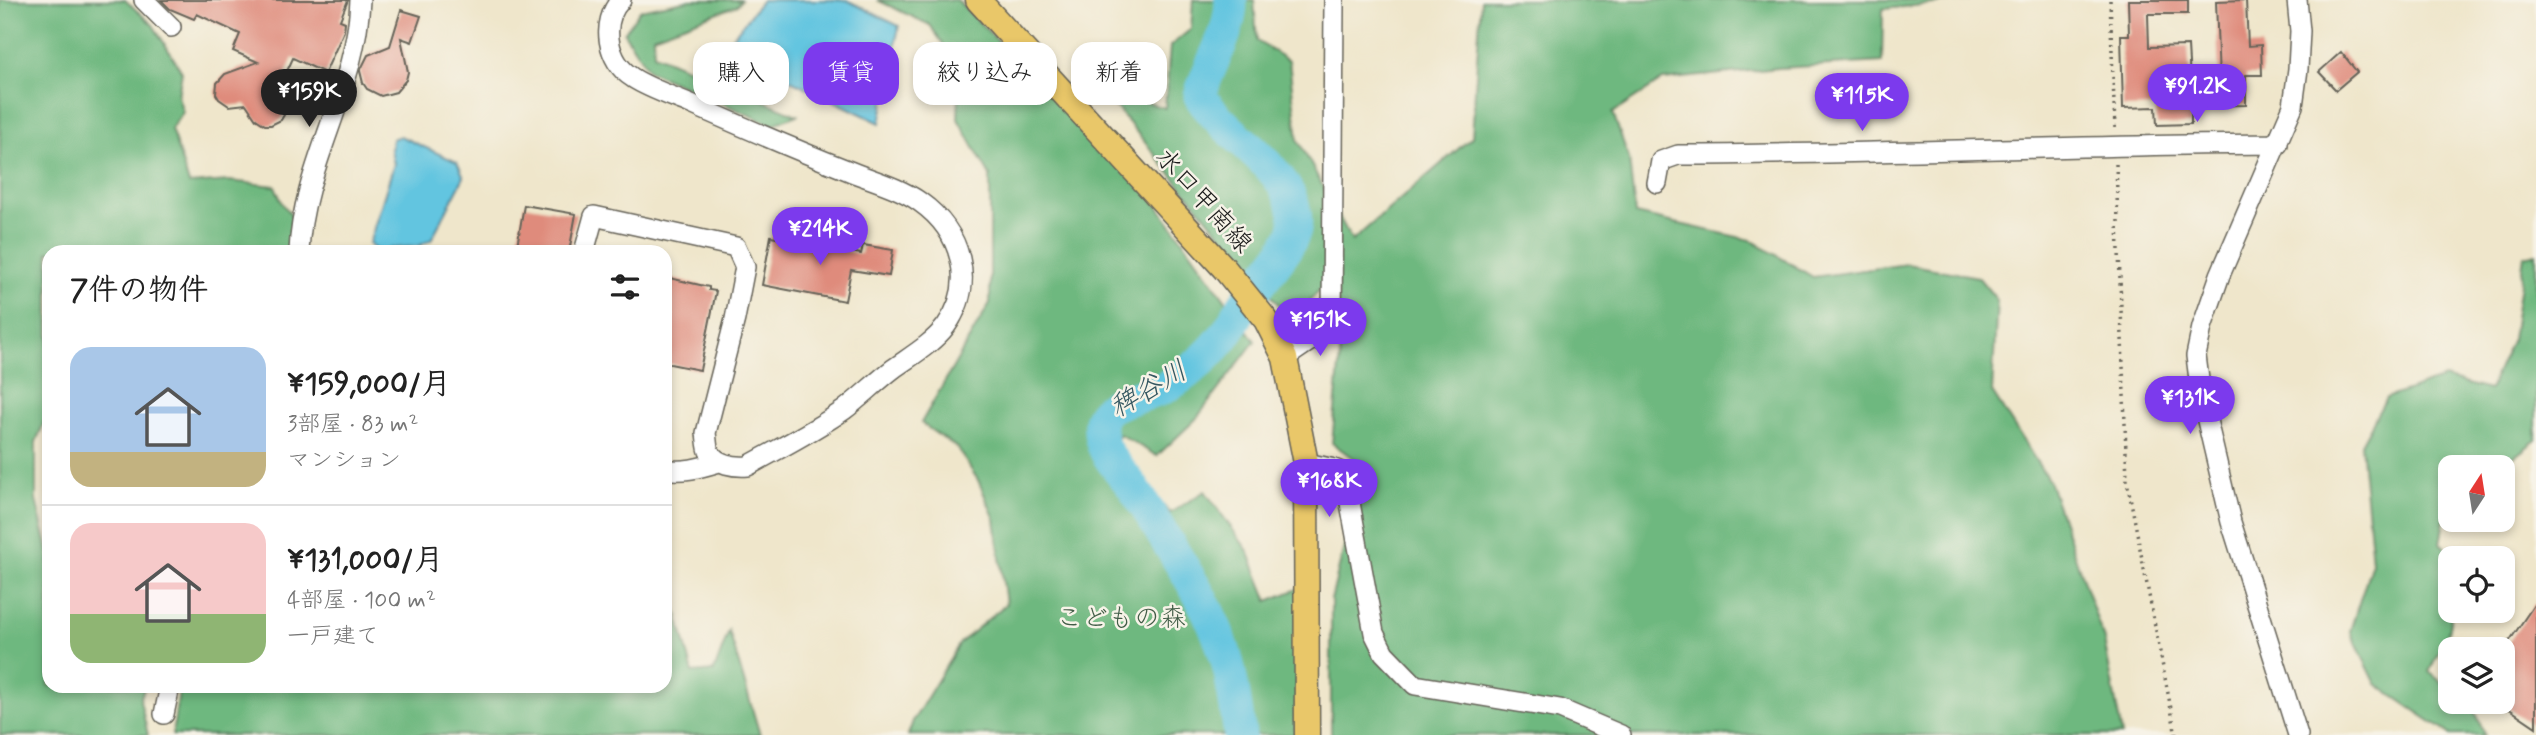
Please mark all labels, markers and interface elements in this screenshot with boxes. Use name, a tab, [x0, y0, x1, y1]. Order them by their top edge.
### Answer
chip: 購入	[693, 42, 789, 105]
chip: 賃貸	[803, 42, 899, 105]
chip: 絞り込み	[913, 42, 1057, 105]
chip: 新着	[1071, 42, 1167, 105]
pin: ¥91.2K	[2140, 64, 2254, 124]
pin: ¥159K	[260, 69, 358, 129]
text: ¥91.2K	[2164, 72, 2230, 102]
pin: ¥115K	[1813, 74, 1911, 133]
text: ¥159K	[277, 77, 341, 107]
text: ¥115K	[1831, 81, 1893, 111]
street label: 水口甲南線	[1147, 141, 1259, 261]
pin: ¥214K	[771, 208, 869, 267]
text: ¥214K	[788, 215, 852, 245]
icon: filters	[606, 268, 644, 306]
text: 7件の物件	[70, 271, 208, 310]
pin: ¥151K	[1271, 298, 1369, 358]
text: ¥151K	[1290, 306, 1350, 336]
water label: 稗谷川	[1103, 353, 1195, 427]
text: ¥159,000/月	[287, 365, 451, 404]
icon: home	[126, 375, 210, 459]
pin: ¥131K	[2141, 376, 2239, 436]
text: ¥131K	[2161, 384, 2219, 414]
text: 3部屋 · 83 m²	[287, 410, 419, 440]
text: マンション	[287, 446, 401, 476]
north arrow	[2438, 455, 2515, 532]
map controls	[2438, 455, 2515, 714]
pin: ¥168K	[1280, 460, 1378, 519]
text: ¥168K	[1297, 467, 1361, 497]
text: ¥131,000/月	[287, 541, 444, 580]
button: locate	[2438, 546, 2515, 623]
icon: home	[126, 551, 210, 635]
text: 4部屋 · 100 m²	[287, 586, 436, 616]
park label: こどもの森	[1056, 602, 1186, 636]
text: 一戸建て	[287, 622, 379, 652]
button: layers	[2438, 637, 2515, 714]

